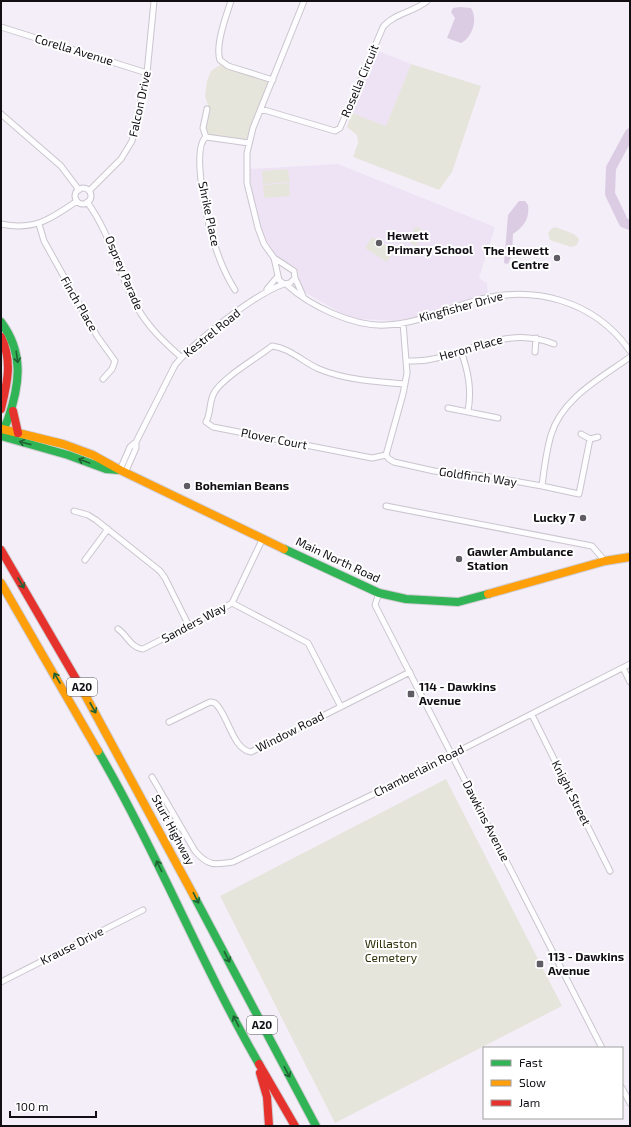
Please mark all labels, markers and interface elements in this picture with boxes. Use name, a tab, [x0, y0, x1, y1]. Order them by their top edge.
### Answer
street label: Corella Avenue	[33, 30, 115, 68]
street label: Rosella Circuit	[337, 42, 381, 119]
street label: Falcon Drive	[125, 70, 153, 138]
street label: Shrike Place	[196, 180, 224, 248]
place label: Hewett Primary School	[387, 228, 473, 257]
street label: Osprey Parade	[103, 233, 147, 312]
marker: Hewett Primary School	[374, 238, 384, 248]
place label: The Hewett Centre	[483, 243, 549, 271]
marker: The Hewett Centre	[552, 253, 562, 263]
street label: Finch Place	[58, 273, 101, 334]
street label: Kingfisher Drive	[417, 288, 504, 324]
street label: Kestrel Road	[180, 305, 242, 359]
street label: Heron Place	[438, 331, 504, 363]
one-way arrow	[13, 350, 21, 363]
street label: Plover Court	[240, 425, 309, 451]
one-way arrow	[19, 439, 32, 446]
one-way arrow	[79, 456, 91, 464]
street label: Goldfinch Way	[438, 464, 519, 488]
place label: Bohemian Beans	[195, 478, 289, 492]
marker: Bohemian Beans	[182, 481, 192, 491]
place label: Lucky 7	[533, 510, 576, 525]
marker: Lucky 7	[578, 513, 588, 523]
street label: Main North Road	[294, 533, 383, 585]
place label: Gawler Ambulance Station	[467, 544, 573, 572]
marker: Gawler Ambulance Station	[454, 554, 464, 564]
one-way arrow	[17, 577, 25, 588]
street label: Sanders Way	[159, 599, 229, 645]
one-way arrow	[52, 672, 60, 684]
road number: A20	[67, 678, 97, 696]
place label: 114 - Dawkins Avenue	[419, 679, 496, 707]
marker: 114 - Dawkins Avenue	[406, 689, 416, 699]
one-way arrow	[90, 702, 97, 714]
street label: Window Road	[253, 708, 326, 754]
street label: Chamberlain Road	[371, 741, 466, 799]
street label: Knight Street	[549, 758, 595, 828]
street label: Dawkins Avenue	[460, 778, 513, 863]
street label: Sturt Highway	[149, 792, 199, 868]
one-way arrow	[155, 860, 162, 872]
one-way arrow	[193, 892, 200, 904]
street label: Krause Drive	[38, 923, 105, 967]
park label: Willaston Cemetery	[365, 936, 418, 964]
place label: 113 - Dawkins Avenue	[548, 949, 624, 977]
one-way arrow	[223, 951, 231, 963]
marker: 113 - Dawkins Avenue	[535, 959, 545, 969]
one-way arrow	[232, 1015, 239, 1027]
road number: A20	[247, 1016, 277, 1034]
legend	[483, 1047, 623, 1119]
text: Fast	[519, 1055, 543, 1069]
one-way arrow	[284, 1066, 291, 1078]
text: Slow	[519, 1075, 546, 1089]
scale bar	[10, 1093, 96, 1119]
text: Jam	[519, 1095, 540, 1109]
text: 100 m	[16, 1099, 48, 1113]

